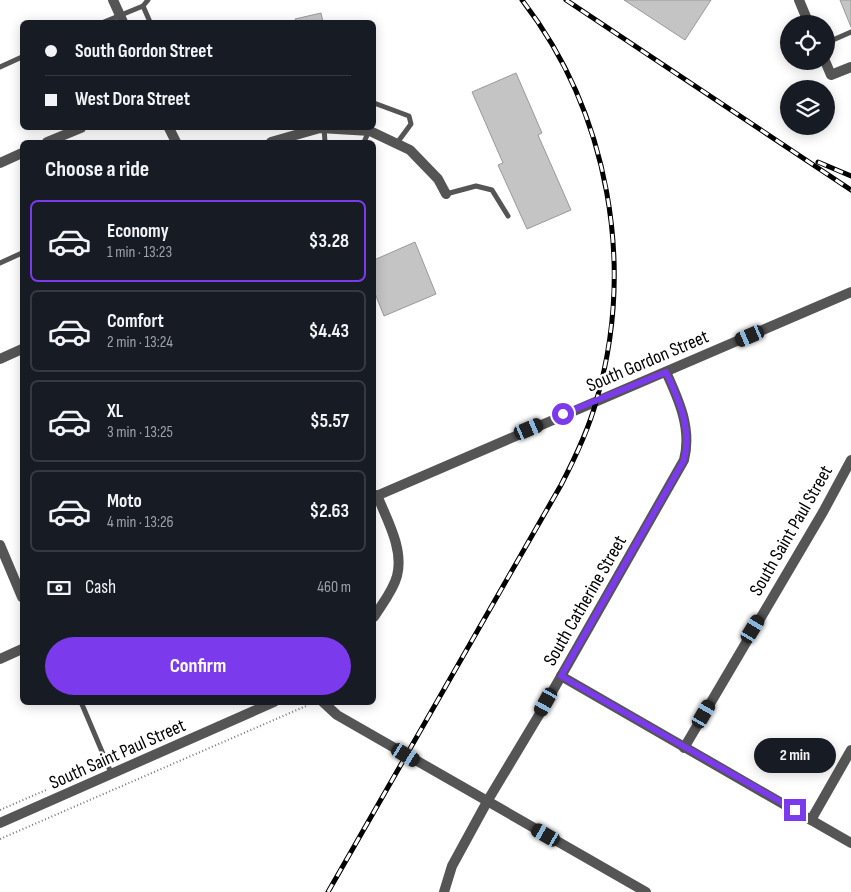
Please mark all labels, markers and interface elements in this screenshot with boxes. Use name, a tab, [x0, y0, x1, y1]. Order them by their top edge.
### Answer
map controls	[780, 15, 835, 135]
button: locate	[780, 15, 835, 70]
text: South Gordon Street	[75, 40, 213, 63]
button: layers	[780, 80, 835, 135]
text: West Dora Street	[75, 88, 190, 111]
text: Choose a ride	[45, 156, 149, 183]
icon: car	[47, 219, 92, 264]
text: Economy	[107, 220, 169, 243]
text: $3.28	[309, 230, 349, 253]
text: 1 min · 13:23	[107, 243, 172, 262]
icon: car	[47, 309, 92, 354]
text: Comfort	[107, 310, 164, 333]
text: $4.43	[309, 320, 349, 343]
car	[733, 323, 766, 349]
street label: South Gordon Street	[583, 325, 712, 397]
text: 2 min · 13:24	[107, 333, 173, 352]
icon: car	[47, 399, 92, 444]
text: XL	[107, 400, 123, 423]
route start	[552, 403, 574, 425]
text: $5.57	[310, 410, 349, 433]
car	[512, 416, 545, 442]
text: 3 min · 13:25	[107, 423, 173, 442]
street label: South Saint Paul Street	[745, 461, 838, 600]
icon: car	[47, 489, 92, 534]
text: Moto	[107, 490, 142, 513]
text: $2.63	[310, 500, 349, 523]
text: 4 min · 13:26	[107, 513, 174, 532]
street label: South Catherine Street	[539, 531, 632, 670]
icon: cash	[45, 574, 73, 602]
text: Cash	[85, 576, 116, 599]
text: 460 m	[317, 578, 351, 597]
car	[738, 612, 767, 646]
button: Confirm	[45, 637, 351, 695]
car	[532, 685, 559, 719]
car	[690, 697, 717, 731]
street label: South Saint Paul Street	[46, 714, 189, 795]
callout: 2 min	[754, 738, 836, 772]
car	[389, 741, 422, 769]
text: 2 min	[780, 746, 810, 765]
route end	[784, 799, 806, 821]
car	[529, 821, 562, 849]

